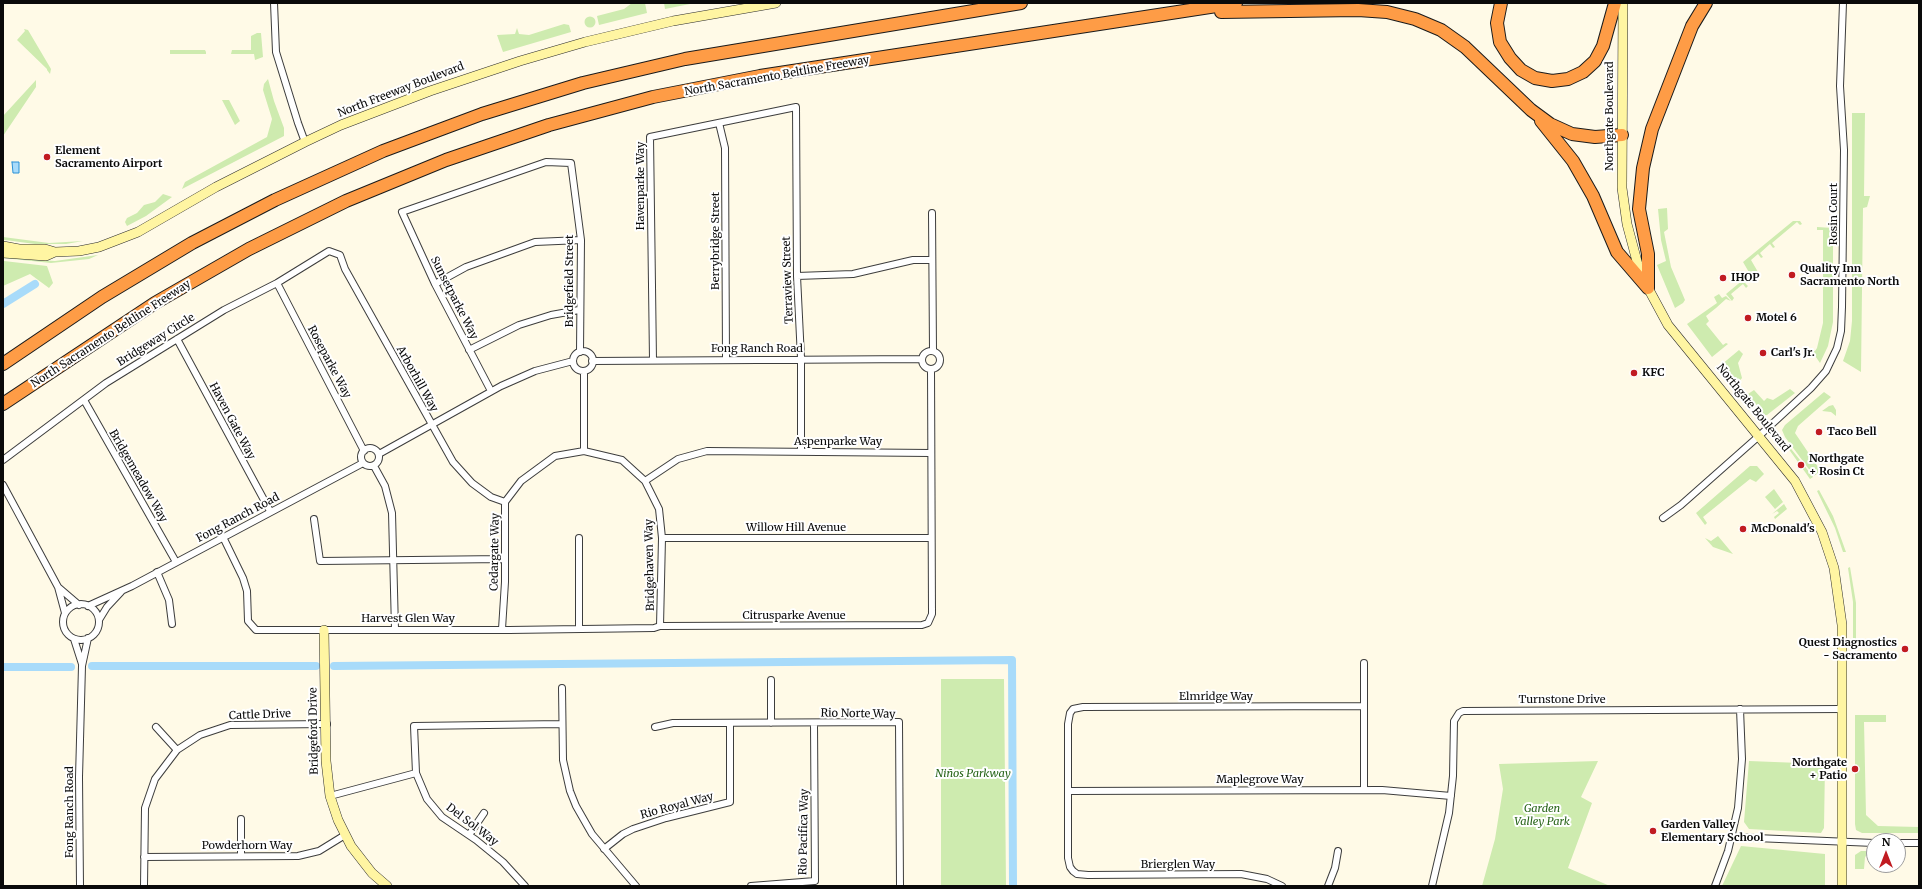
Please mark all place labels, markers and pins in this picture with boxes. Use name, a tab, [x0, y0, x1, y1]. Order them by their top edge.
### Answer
place label: Element Sacramento Airport	[55, 144, 162, 170]
marker: Element Sacramento Airport	[42, 152, 52, 162]
place label: Quality Inn Sacramento North	[1800, 262, 1899, 288]
marker: Quality Inn Sacramento North	[1787, 270, 1797, 280]
place label: IHOP	[1731, 271, 1759, 285]
marker: IHOP	[1718, 273, 1728, 283]
place label: Motel 6	[1756, 311, 1797, 325]
marker: Motel 6	[1743, 313, 1753, 323]
place label: Carl's Jr.	[1771, 346, 1815, 360]
marker: Carl's Jr.	[1758, 348, 1768, 358]
place label: KFC	[1642, 366, 1664, 380]
marker: KFC	[1629, 368, 1639, 378]
place label: Taco Bell	[1827, 425, 1877, 439]
marker: Taco Bell	[1814, 427, 1824, 437]
place label: Northgate + Rosin Ct	[1809, 452, 1864, 478]
marker: Northgate + Rosin Ct	[1796, 460, 1806, 470]
place label: McDonald's	[1751, 522, 1815, 536]
marker: McDonald's	[1738, 524, 1748, 534]
place label: Quest Diagnostics - Sacramento	[1799, 636, 1897, 662]
marker: Quest Diagnostics - Sacramento	[1900, 644, 1910, 654]
place label: Northgate + Patio	[1792, 756, 1847, 782]
marker: Northgate + Patio	[1850, 764, 1860, 774]
place label: Garden Valley Elementary School	[1661, 818, 1764, 844]
marker: Garden Valley Elementary School	[1648, 826, 1658, 836]

